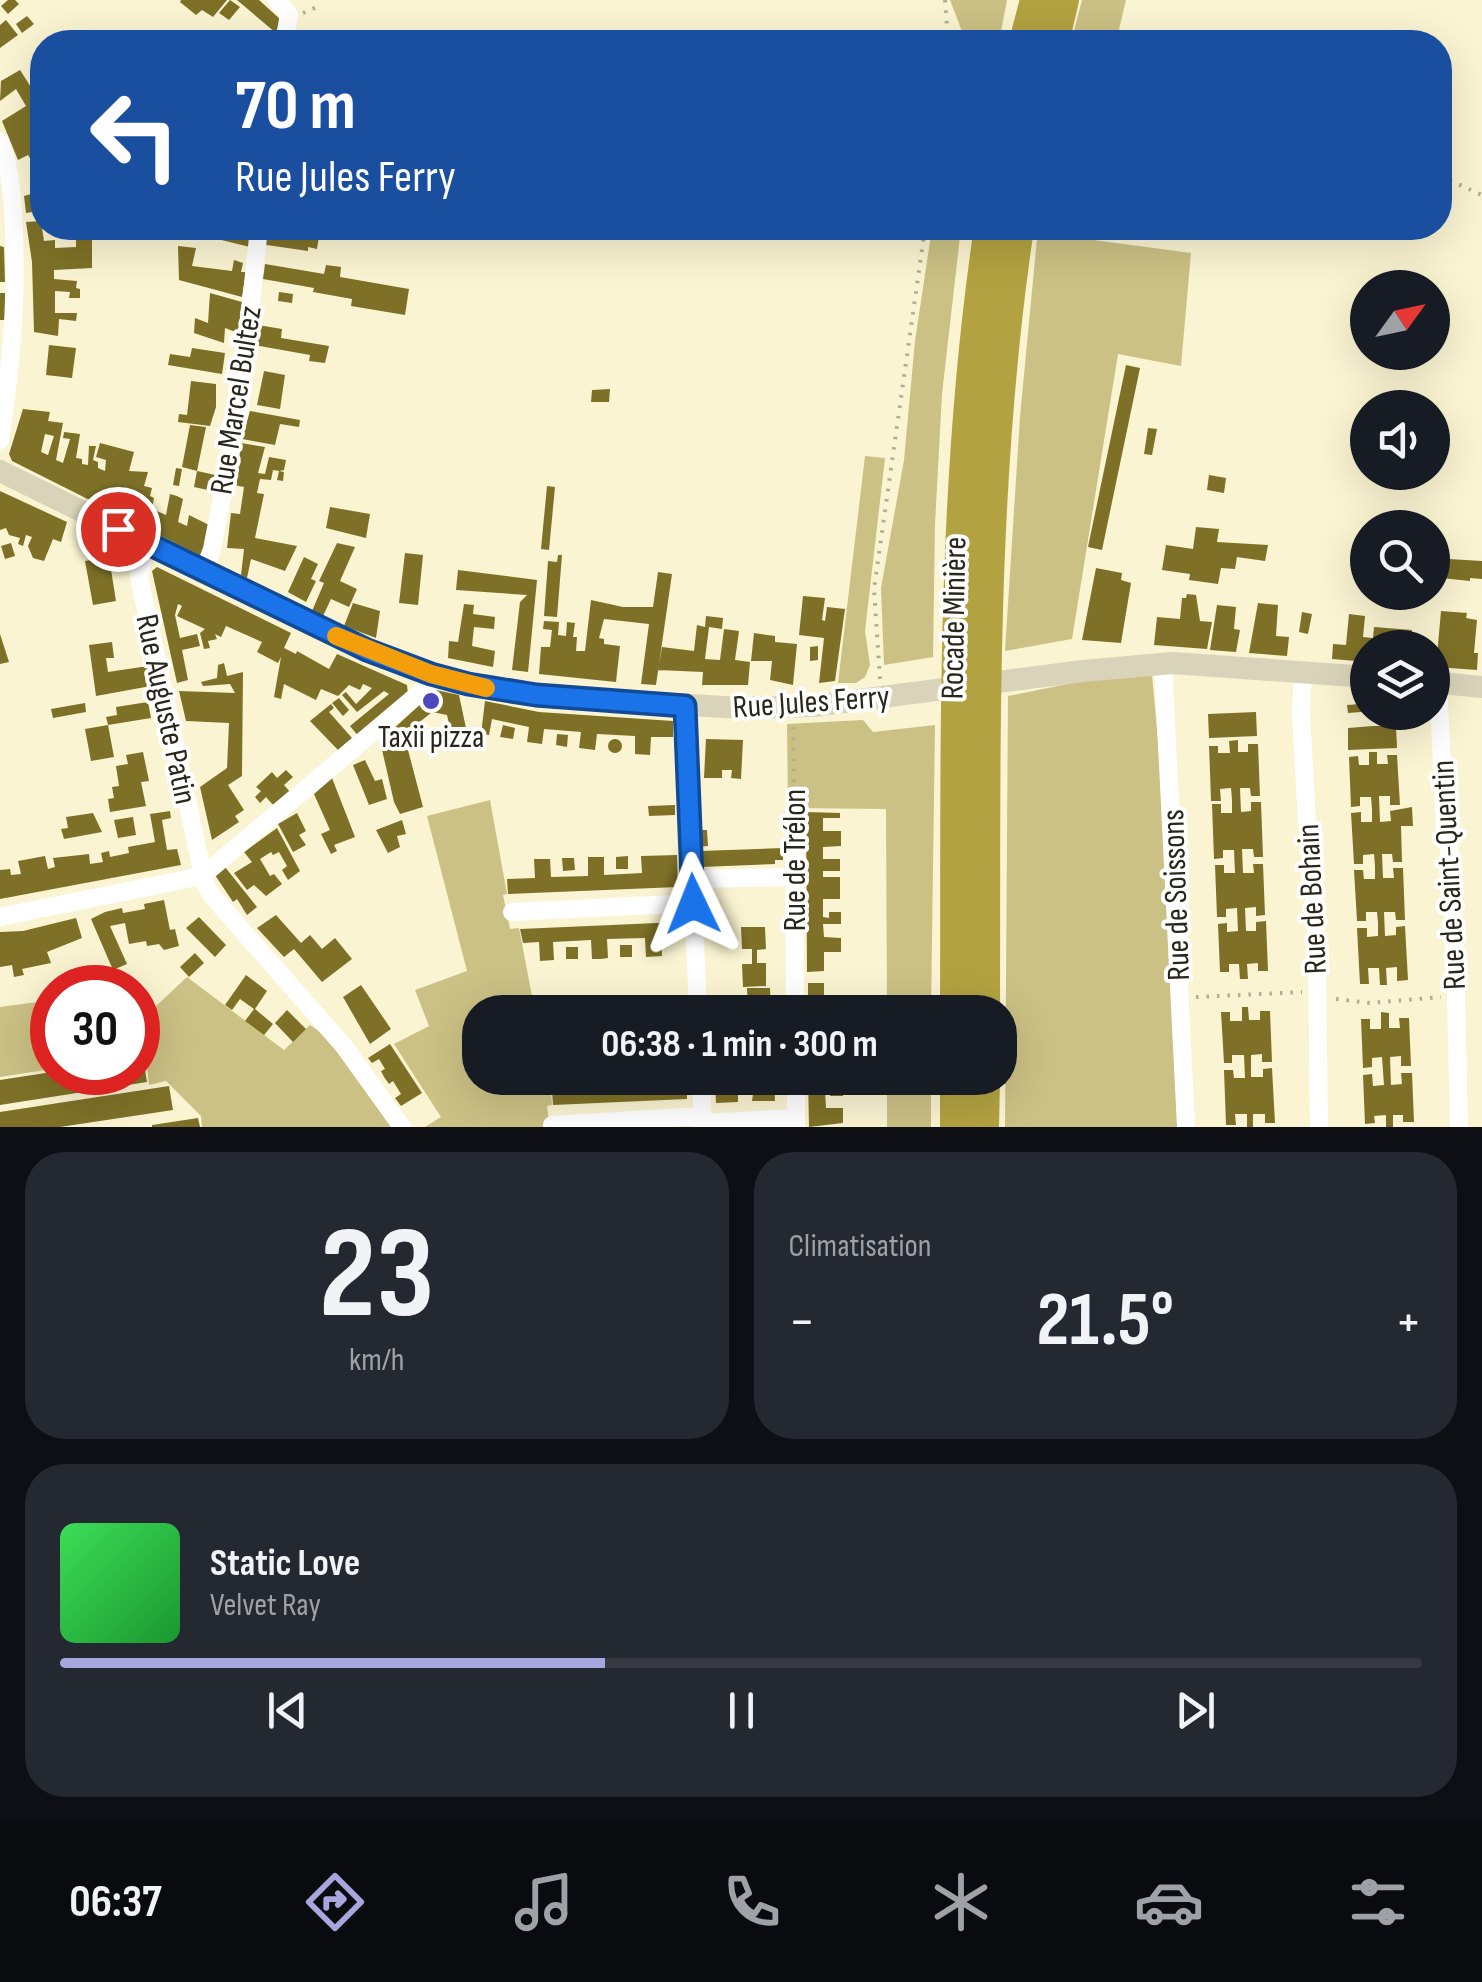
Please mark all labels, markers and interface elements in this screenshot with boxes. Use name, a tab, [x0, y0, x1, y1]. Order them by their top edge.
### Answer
text: 70 m	[235, 65, 356, 149]
icon: left	[70, 70, 200, 200]
text: Rue Jules Ferry	[235, 150, 456, 205]
north arrow	[1350, 270, 1450, 370]
map controls	[1350, 270, 1450, 730]
street label: Rue Marcel Bultez	[202, 303, 271, 497]
button: sound	[1350, 390, 1450, 490]
pin	[76, 487, 161, 572]
icon: arrive	[91, 502, 146, 557]
button: search	[1350, 510, 1450, 610]
street label: Rocade Minière	[934, 536, 975, 700]
street label: Rue Auguste Patin	[126, 611, 205, 808]
button: layers	[1350, 630, 1450, 730]
street label: Rue Jules Ferry	[731, 678, 891, 727]
marker: Taxii pizza	[420, 690, 442, 712]
place label: Taxii pizza	[378, 718, 484, 757]
street label: Rue de Saint-Quentin	[1424, 759, 1475, 991]
street label: Rue de Trélon	[776, 789, 815, 931]
street label: Rue de Soissons	[1154, 809, 1199, 981]
street label: Rue de Bohain	[1289, 823, 1336, 975]
position arrow	[641, 852, 745, 956]
speed limit sign: 30	[30, 965, 160, 1095]
text: 06:38 · 1 min · 300 m	[601, 1022, 878, 1067]
text: 23	[319, 1198, 434, 1354]
text: Climatisation	[789, 1227, 932, 1266]
text: 21.5°	[1036, 1276, 1174, 1367]
text: −	[789, 1289, 815, 1356]
text: +	[1395, 1289, 1422, 1356]
text: km/h	[349, 1341, 404, 1380]
text: Static Love	[210, 1541, 360, 1586]
text: Velvet Ray	[210, 1586, 321, 1625]
icon: previous	[260, 1683, 315, 1738]
icon: pause	[714, 1683, 769, 1738]
icon: next	[1168, 1683, 1223, 1738]
icon: directions	[300, 1867, 370, 1937]
icon: music	[509, 1867, 579, 1937]
icon: phone	[717, 1867, 787, 1937]
icon: climate	[926, 1867, 996, 1937]
icon: car	[1134, 1867, 1204, 1937]
icon: filters	[1343, 1867, 1413, 1937]
text: 06:37	[69, 1875, 162, 1930]

